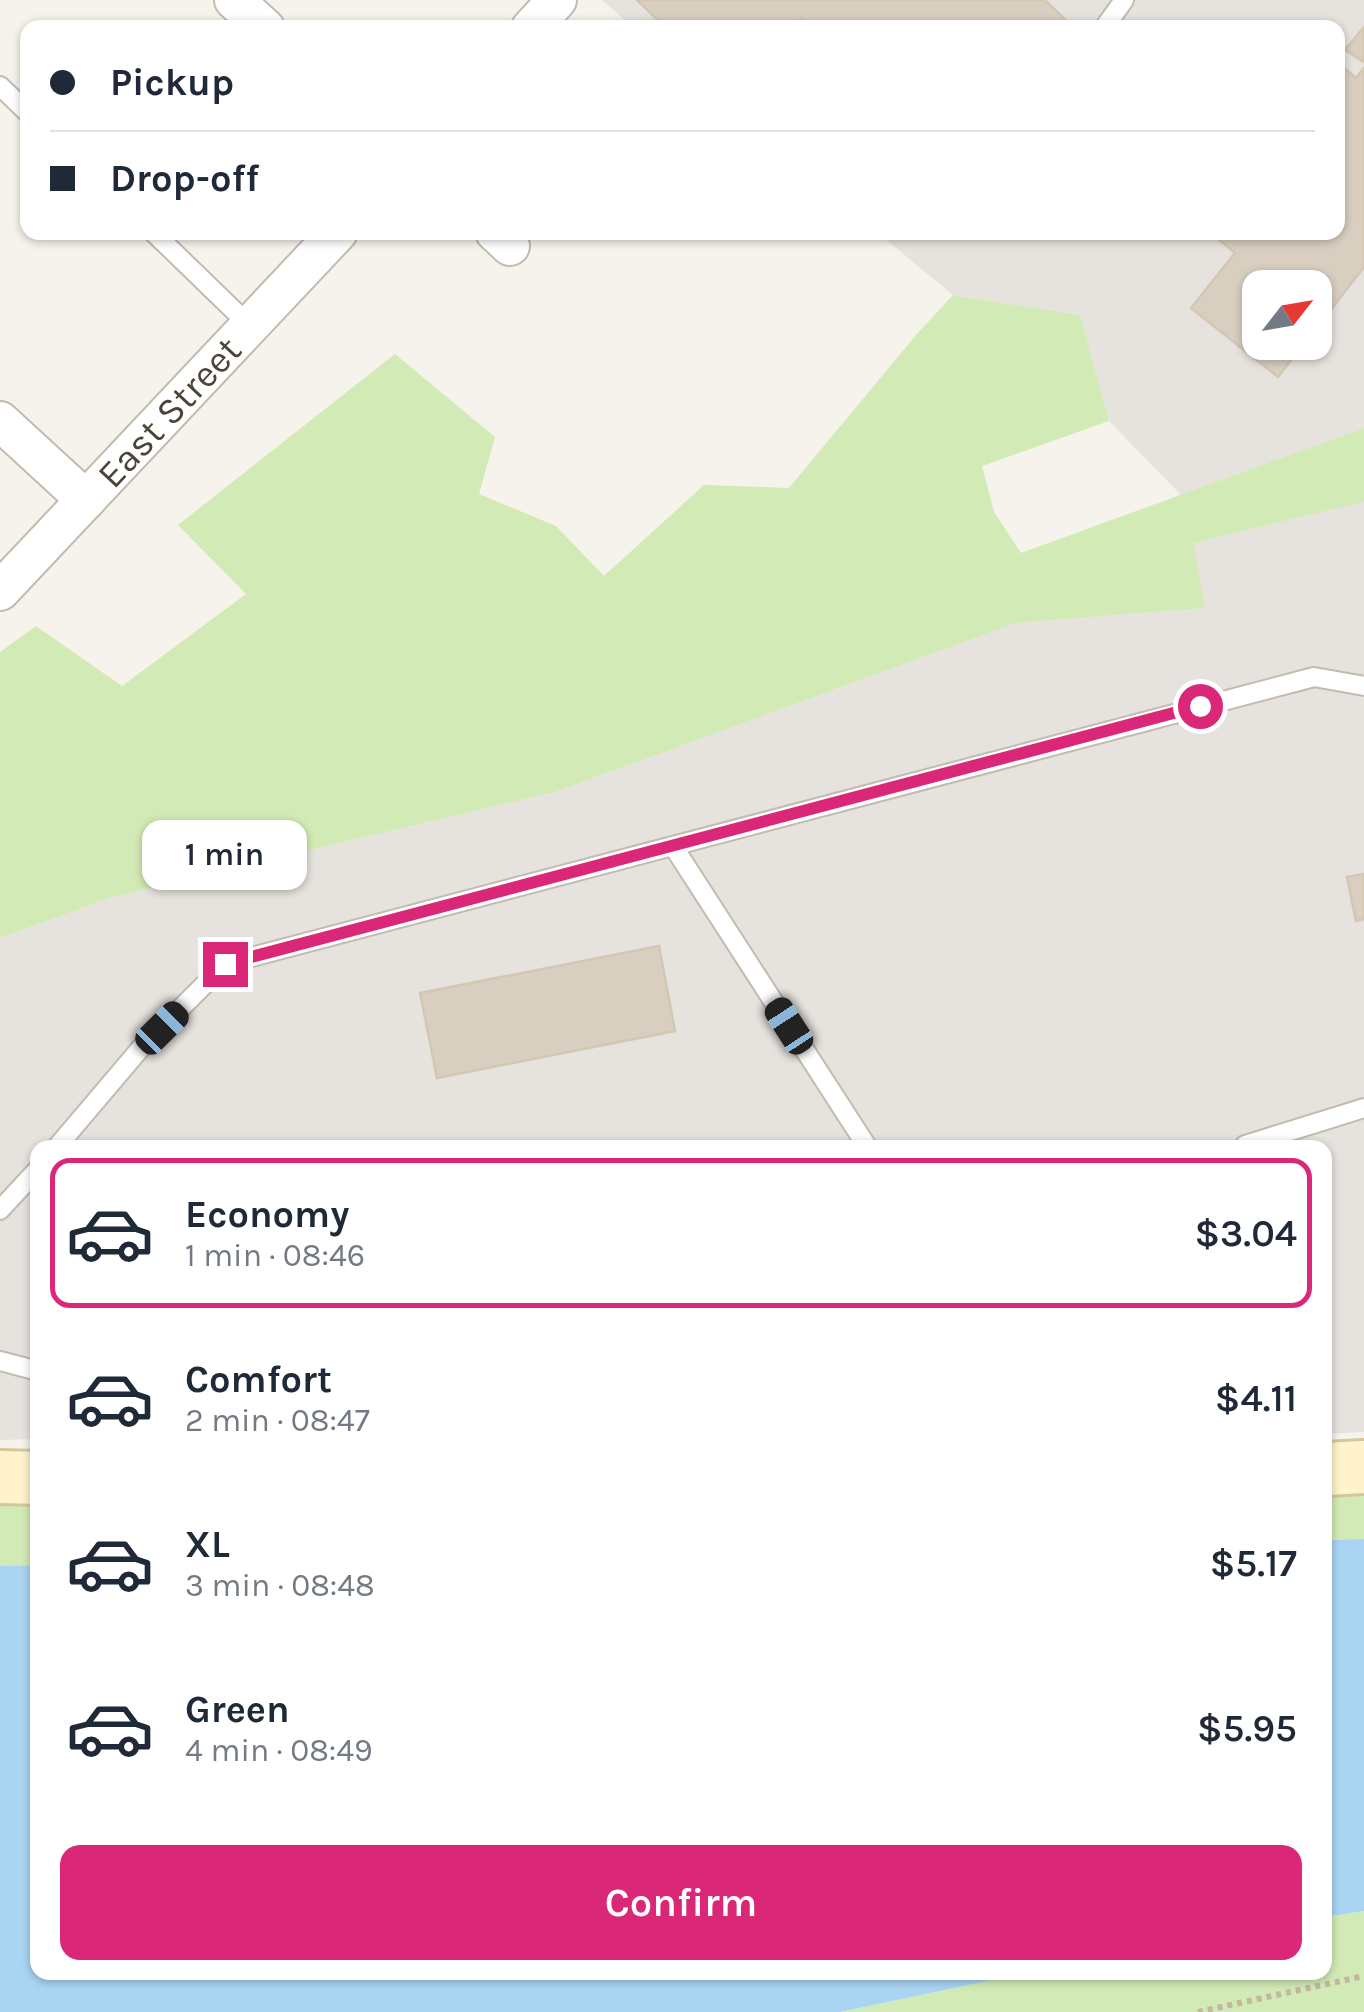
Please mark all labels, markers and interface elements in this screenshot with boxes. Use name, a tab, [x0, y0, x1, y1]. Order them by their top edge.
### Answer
text: Pickup	[110, 60, 234, 105]
text: Drop-off	[110, 156, 259, 201]
north arrow	[1242, 270, 1332, 360]
map controls	[1242, 270, 1332, 360]
street label: East Street	[88, 328, 251, 497]
route start	[1178, 684, 1223, 729]
callout: 1 min	[142, 819, 308, 889]
text: 1 min	[185, 836, 264, 873]
route end	[203, 942, 248, 987]
car	[760, 993, 818, 1059]
car	[130, 996, 194, 1060]
icon: car	[65, 1188, 155, 1278]
text: Economy	[185, 1192, 349, 1237]
text: $3.04	[1194, 1211, 1297, 1256]
text: 1 min · 08:46	[185, 1237, 365, 1274]
icon: car	[65, 1353, 155, 1443]
text: Comfort	[185, 1357, 332, 1402]
text: $4.11	[1215, 1376, 1297, 1421]
text: 2 min · 08:47	[185, 1402, 370, 1439]
icon: car	[65, 1518, 155, 1608]
text: XL	[185, 1522, 230, 1567]
text: $5.17	[1210, 1541, 1297, 1586]
text: 3 min · 08:48	[185, 1567, 375, 1604]
icon: car	[65, 1683, 155, 1773]
text: Green	[185, 1687, 290, 1732]
text: $5.95	[1197, 1706, 1297, 1751]
text: 4 min · 08:49	[185, 1732, 373, 1769]
button: Confirm	[60, 1845, 1302, 1960]

